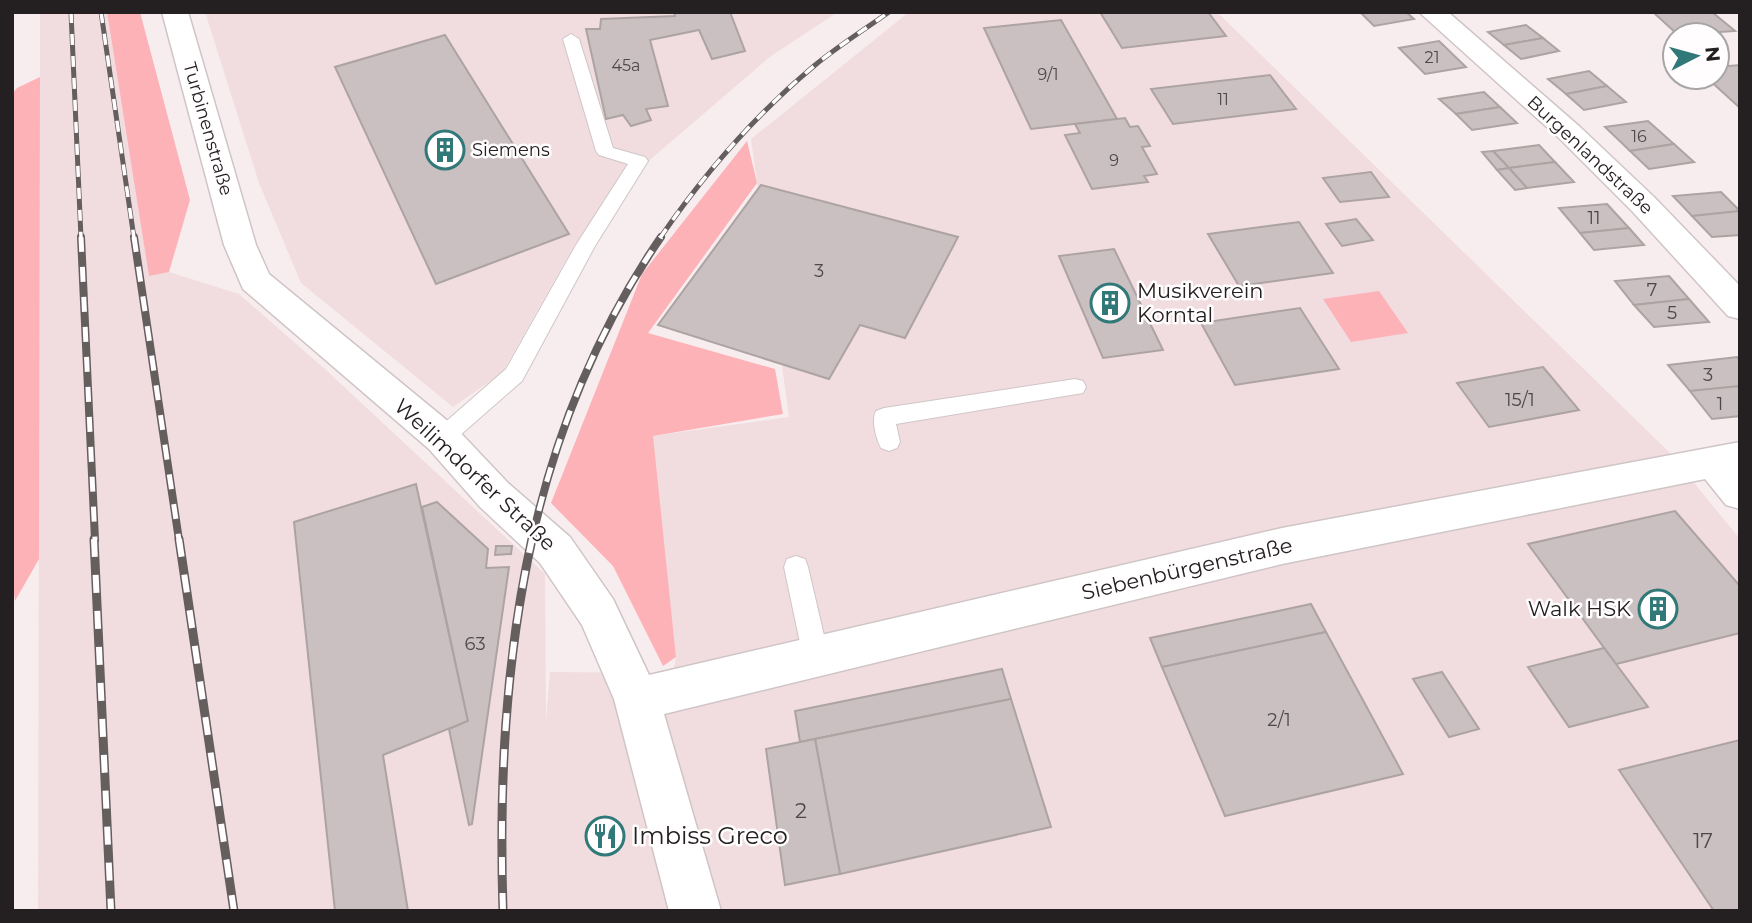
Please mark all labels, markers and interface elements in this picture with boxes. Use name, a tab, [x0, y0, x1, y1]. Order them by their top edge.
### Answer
north arrow	[1661, 21, 1731, 91]
text: N	[1700, 45, 1725, 63]
house number: 21	[1425, 48, 1439, 67]
house number: 45a	[611, 56, 641, 75]
street label: Turbinenstraße	[178, 60, 238, 198]
house number: 9/1	[1037, 65, 1059, 84]
house number: 11	[1217, 90, 1229, 109]
street label: Burgenlandstraße	[1523, 91, 1658, 219]
house number: 16	[1631, 127, 1647, 146]
building icon: Siemens	[424, 129, 466, 171]
place label: Siemens	[472, 139, 550, 161]
house number: 9	[1109, 151, 1119, 170]
house number: 11	[1588, 207, 1601, 229]
house number: 3	[814, 260, 824, 282]
place label: Musikverein Korntal	[1137, 278, 1263, 327]
house number: 7	[1647, 279, 1657, 301]
building icon: Musikverein Korntal	[1089, 282, 1131, 324]
house number: 5	[1667, 302, 1677, 324]
house number: 3	[1703, 364, 1713, 386]
house number: 15/1	[1505, 389, 1535, 411]
street label: Weilimdorfer Straße	[389, 393, 561, 556]
house number: 1	[1717, 393, 1723, 415]
street label: Siebenbürgenstraße	[1079, 532, 1295, 605]
building icon: Walk HSK	[1637, 588, 1679, 630]
place label: Walk HSK	[1528, 596, 1631, 621]
house number: 63	[464, 633, 486, 655]
house number: 2/1	[1267, 709, 1291, 731]
house number: 2	[795, 798, 807, 823]
restaurant icon: Imbiss Greco	[584, 815, 626, 857]
place label: Imbiss Greco	[632, 821, 788, 850]
house number: 17	[1693, 828, 1713, 853]

